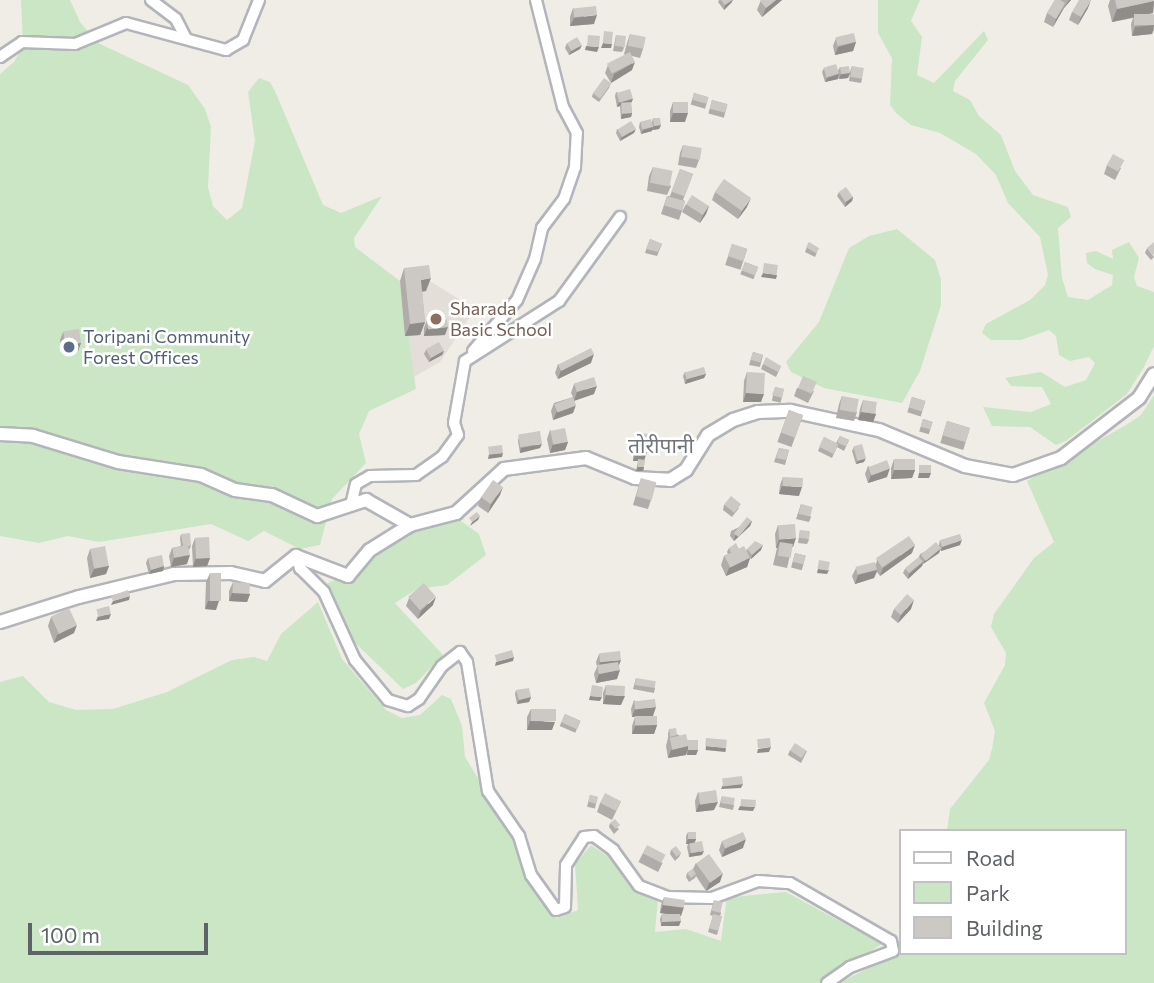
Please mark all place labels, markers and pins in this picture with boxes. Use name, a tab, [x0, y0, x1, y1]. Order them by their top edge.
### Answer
place label: Sharada Basic School	[450, 298, 552, 340]
marker: Sharada Basic School	[428, 311, 444, 327]
place label: Toripani Community Forest Offices	[83, 326, 250, 368]
marker: Toripani Community Forest Offices	[61, 339, 77, 355]

